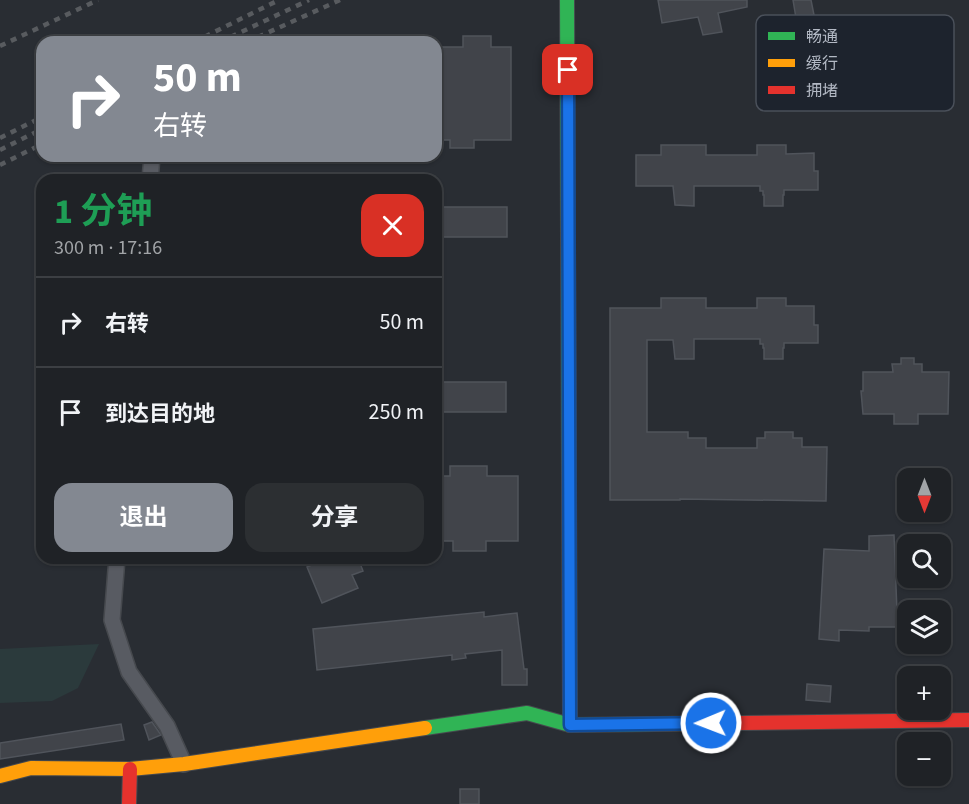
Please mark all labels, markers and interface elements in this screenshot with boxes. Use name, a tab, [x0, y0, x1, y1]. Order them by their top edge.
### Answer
legend	[756, 15, 954, 111]
text: 畅通	[806, 26, 838, 48]
pin	[542, 44, 593, 95]
text: 50 m	[153, 48, 242, 108]
icon: arrive	[551, 53, 584, 86]
text: 缓行	[806, 53, 838, 75]
icon: right	[54, 60, 132, 138]
text: 拥堵	[806, 80, 838, 102]
text: 右转	[153, 107, 207, 146]
text: 1 分钟	[54, 186, 152, 237]
button: close	[361, 194, 424, 257]
text: 300 m · 17:16	[54, 234, 162, 262]
icon: right	[54, 306, 87, 339]
text: 50 m	[379, 306, 424, 338]
text: 右转	[105, 308, 149, 340]
icon: arrive	[54, 396, 87, 429]
text: 250 m	[369, 396, 424, 428]
text: 到达目的地	[105, 398, 215, 430]
north arrow	[897, 468, 951, 522]
map controls	[897, 468, 951, 786]
button: 退出	[54, 483, 233, 552]
button: 分享	[245, 483, 424, 552]
button: search	[897, 534, 951, 588]
button: layers	[897, 600, 951, 654]
button: +	[897, 666, 951, 720]
position arrow	[679, 691, 743, 755]
button: −	[897, 732, 951, 786]

